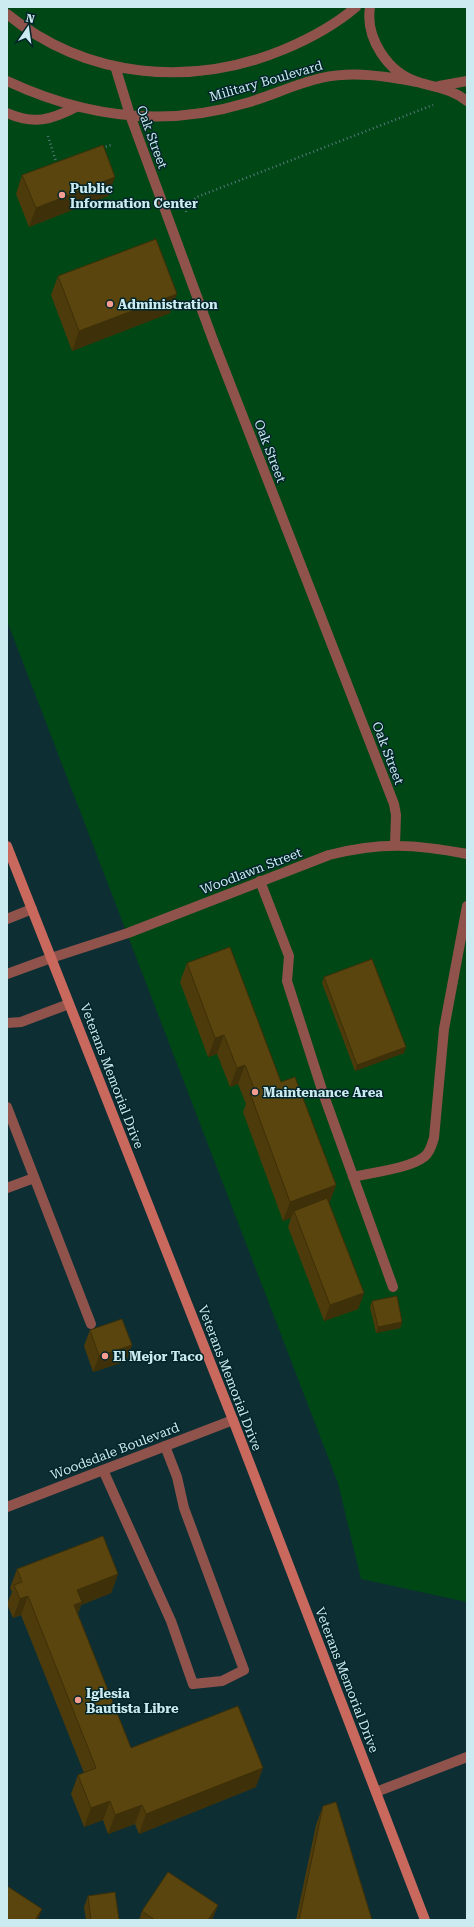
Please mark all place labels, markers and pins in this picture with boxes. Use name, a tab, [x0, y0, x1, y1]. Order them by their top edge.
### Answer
place label: Public Information Center	[70, 181, 198, 211]
marker: Public Information Center	[57, 190, 67, 200]
place label: Administration	[118, 297, 218, 312]
marker: Administration	[105, 299, 115, 309]
place label: Maintenance Area	[263, 1085, 383, 1100]
marker: Maintenance Area	[250, 1087, 260, 1097]
place label: El Mejor Taco	[113, 1349, 203, 1364]
marker: El Mejor Taco	[100, 1351, 110, 1361]
place label: Iglesia Bautista Libre	[86, 1686, 179, 1716]
marker: Iglesia Bautista Libre	[73, 1695, 83, 1705]

